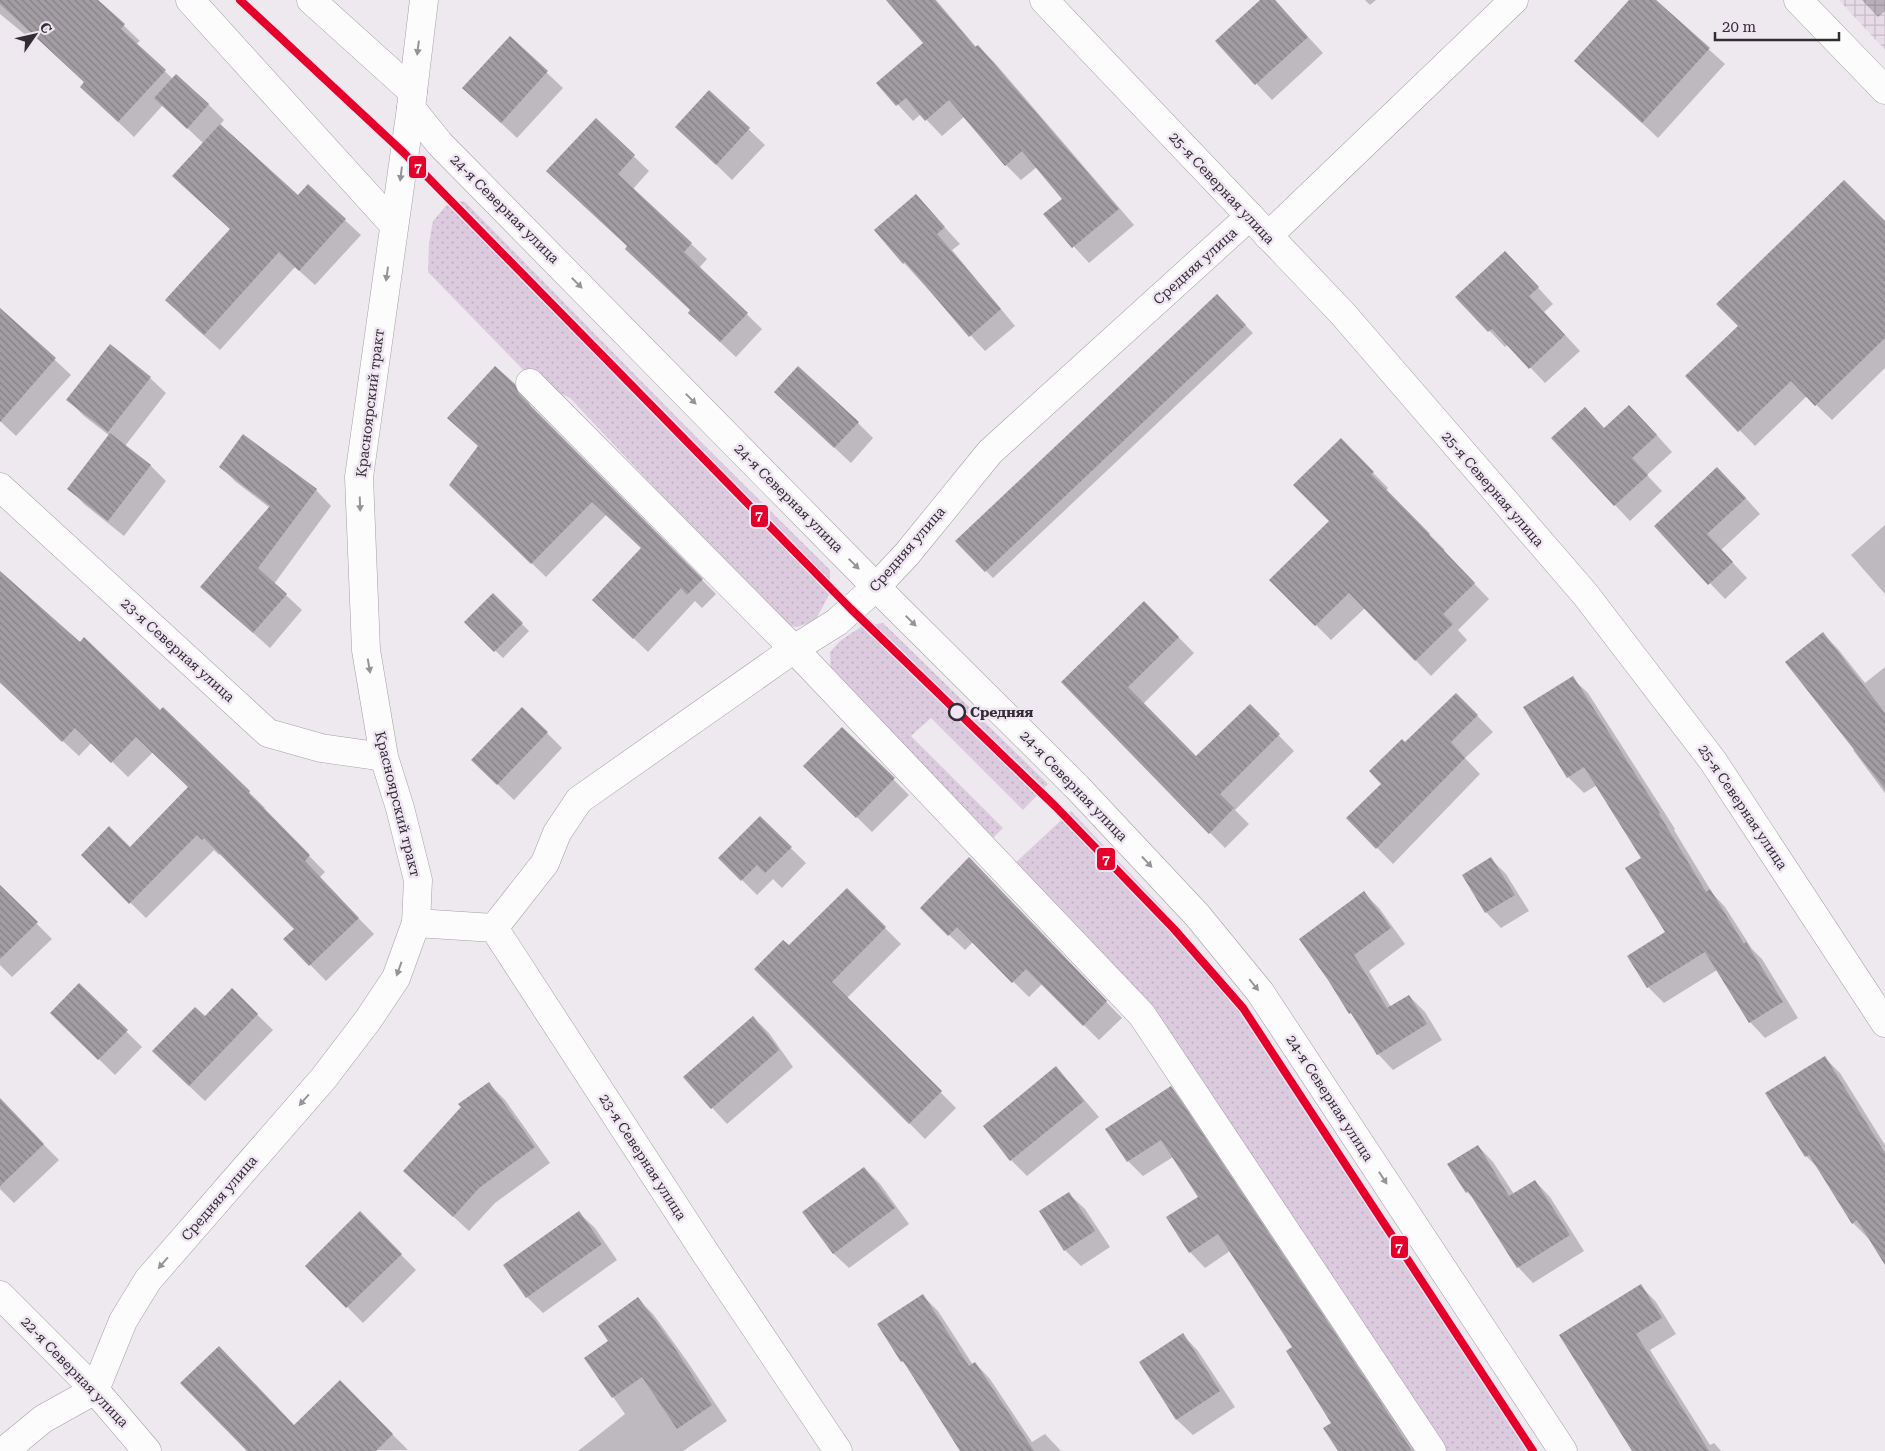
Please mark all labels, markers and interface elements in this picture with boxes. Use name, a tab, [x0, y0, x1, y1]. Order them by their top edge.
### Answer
north arrow	[10, 10, 60, 60]
scale bar	[1715, 10, 1839, 42]
text: 20 m	[1722, 18, 1757, 36]
text: С	[36, 19, 55, 36]
one-way arrow	[414, 41, 422, 57]
street label: 25-я Северная улица	[1166, 129, 1278, 247]
street label: 24-я Северная улица	[447, 151, 563, 267]
line badge: 7	[408, 155, 427, 179]
text: 7	[414, 159, 422, 175]
one-way arrow	[397, 166, 405, 182]
street label: Средняя улица	[1150, 224, 1240, 308]
one-way arrow	[383, 266, 391, 282]
one-way arrow	[571, 277, 583, 289]
street label: Красноярский тракт	[353, 328, 387, 478]
one-way arrow	[685, 392, 697, 404]
street label: 25-я Северная улица	[1439, 428, 1548, 550]
street label: 24-я Северная улица	[731, 440, 847, 556]
one-way arrow	[356, 496, 364, 512]
street label: Средняя улица	[866, 503, 948, 595]
line badge: 7	[750, 504, 769, 528]
text: 7	[755, 507, 763, 523]
one-way arrow	[848, 558, 860, 570]
street label: 23-я Северная улица	[118, 595, 238, 705]
one-way arrow	[905, 615, 917, 627]
one-way arrow	[365, 659, 373, 675]
marker: Средняя	[948, 703, 966, 721]
place label: Средняя	[970, 704, 1034, 720]
street label: 24-я Северная улица	[1017, 728, 1131, 845]
street label: Красноярский тракт	[372, 730, 424, 878]
street label: 25-я Северная улица	[1695, 742, 1791, 873]
line badge: 7	[1096, 847, 1116, 871]
text: 7	[1102, 851, 1110, 867]
one-way arrow	[1141, 856, 1153, 868]
one-way arrow	[395, 962, 403, 977]
one-way arrow	[1248, 978, 1259, 991]
street label: 24-я Северная улица	[1283, 1032, 1377, 1164]
street label: 23-я Северная улица	[596, 1091, 690, 1223]
one-way arrow	[299, 1094, 310, 1106]
street label: Средняя улица	[178, 1152, 260, 1244]
one-way arrow	[1378, 1172, 1388, 1185]
line badge: 7	[1390, 1235, 1409, 1259]
text: 7	[1395, 1239, 1403, 1255]
one-way arrow	[158, 1256, 169, 1269]
street label: 22-я Северная улица	[18, 1314, 132, 1431]

